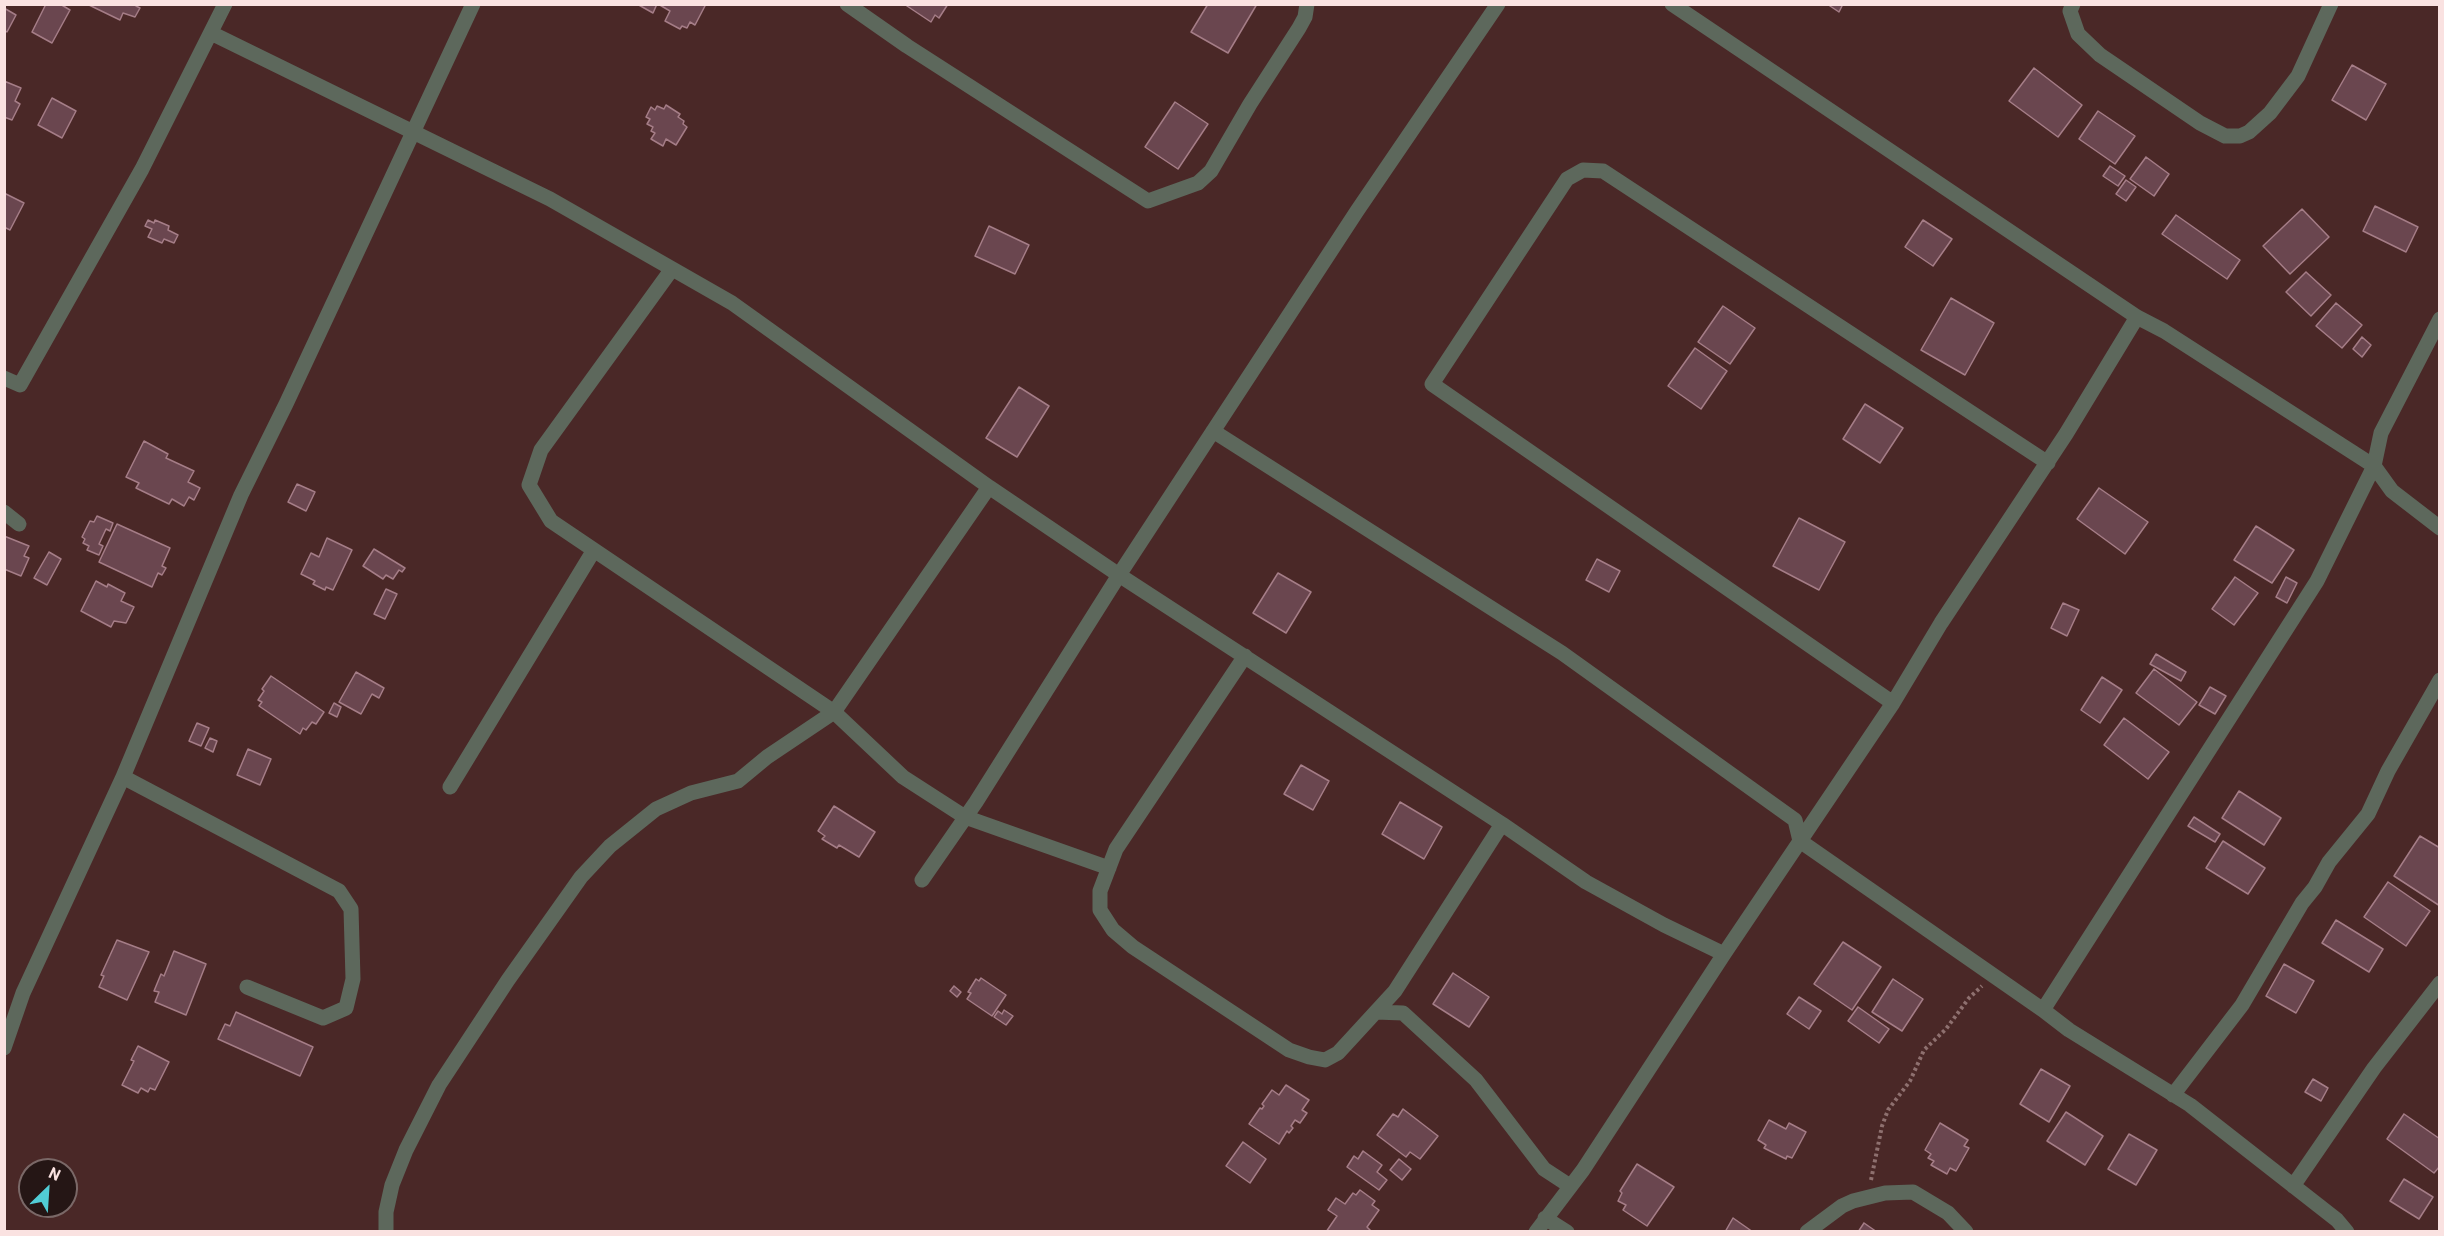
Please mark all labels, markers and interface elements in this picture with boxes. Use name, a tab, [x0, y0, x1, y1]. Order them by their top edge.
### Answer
north arrow	[18, 1158, 78, 1218]
text: N	[46, 1162, 64, 1184]

